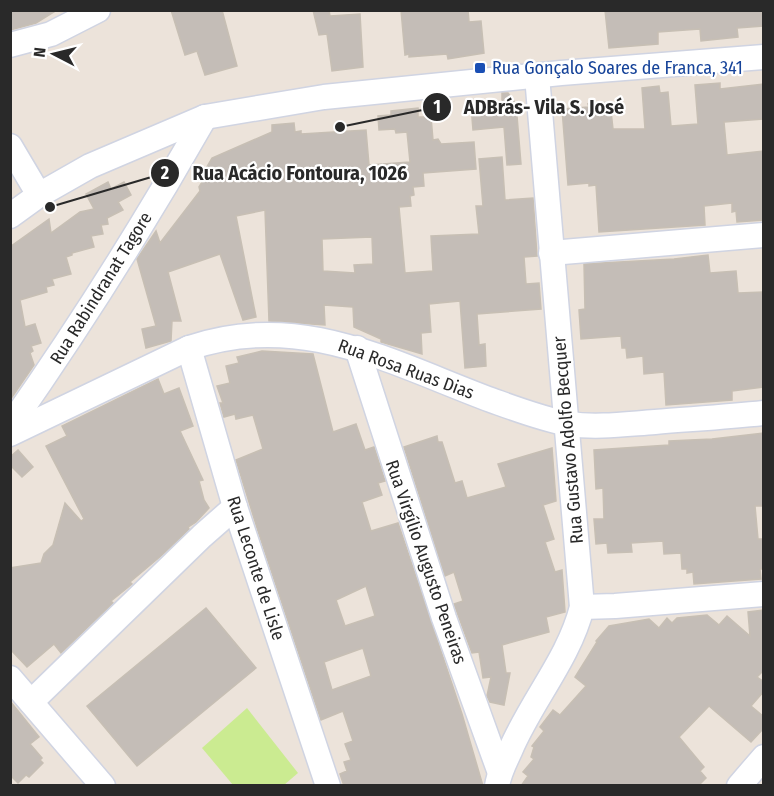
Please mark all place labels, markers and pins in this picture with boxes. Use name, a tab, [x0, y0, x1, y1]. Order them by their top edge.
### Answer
place label: Rua Gonçalo Soares de Franca, 341	[492, 57, 743, 79]
marker: Rua Gonçalo Soares de Franca, 341	[473, 61, 487, 75]
callout: ADBrás- Vila S. José	[422, 88, 636, 126]
callout: Rua Acácio Fontoura, 1026	[150, 154, 420, 192]

